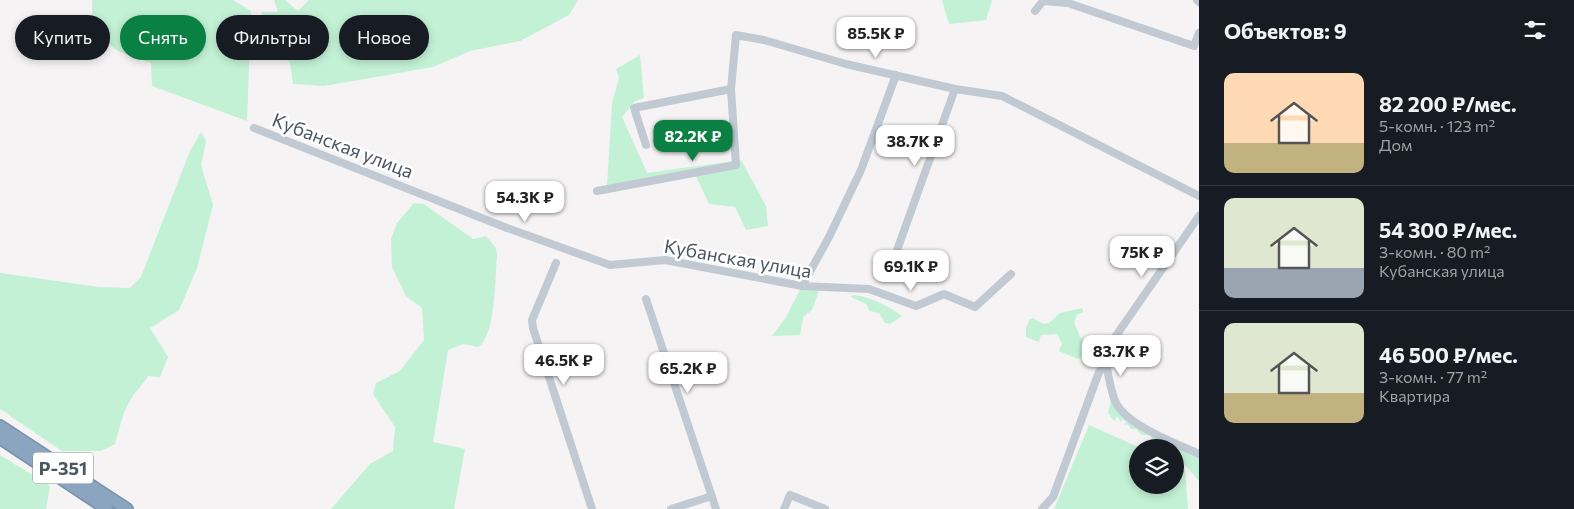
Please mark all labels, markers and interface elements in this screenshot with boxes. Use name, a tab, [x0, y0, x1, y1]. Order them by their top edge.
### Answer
chip: Купить	[15, 15, 110, 60]
chip: Снять	[120, 15, 206, 60]
chip: Фильтры	[216, 15, 329, 60]
chip: Новое	[339, 15, 429, 60]
icon: filters	[1521, 16, 1549, 44]
pin: 85.5K ₽	[830, 17, 922, 59]
text: Объектов: 9	[1224, 18, 1347, 43]
text: 85.5K ₽	[847, 23, 905, 42]
text: 82 200 ₽/мес.	[1379, 91, 1516, 116]
icon: home	[1264, 93, 1324, 153]
street label: Кубанская улица	[269, 108, 417, 182]
text: 5-комн. · 123 m²	[1379, 116, 1495, 135]
pin: 82.2K ₽	[647, 120, 739, 162]
pin: 38.7K ₽	[869, 124, 961, 167]
text: 82.2K ₽	[664, 126, 722, 145]
text: 38.7K ₽	[887, 131, 943, 150]
text: Дом	[1379, 135, 1412, 154]
pin: 54.3K ₽	[479, 180, 571, 223]
text: 54.3K ₽	[496, 187, 554, 206]
text: 54 300 ₽/мес.	[1379, 217, 1517, 242]
icon: home	[1264, 218, 1324, 278]
street label: Кубанская улица	[663, 234, 813, 282]
pin: 75K ₽	[1107, 236, 1177, 278]
text: 75K ₽	[1121, 242, 1163, 261]
text: 3-комн. · 80 m²	[1379, 242, 1490, 261]
pin: 69.1K ₽	[865, 250, 957, 292]
text: 69.1K ₽	[884, 256, 938, 275]
text: Кубанская улица	[1379, 261, 1505, 280]
pin: 83.7K ₽	[1075, 334, 1167, 377]
text: 83.7K ₽	[1093, 341, 1149, 360]
text: 46 500 ₽/мес.	[1379, 342, 1518, 367]
icon: home	[1264, 343, 1324, 403]
pin: 46.5K ₽	[518, 344, 610, 386]
text: 46.5K ₽	[535, 350, 593, 369]
pin: 65.2K ₽	[642, 352, 734, 394]
text: 65.2K ₽	[659, 358, 717, 377]
text: 3-комн. · 77 m²	[1379, 367, 1487, 386]
text: Квартира	[1379, 386, 1450, 405]
map controls	[1129, 439, 1184, 494]
button: layers	[1129, 439, 1184, 494]
road number: Р-351	[33, 452, 93, 483]

